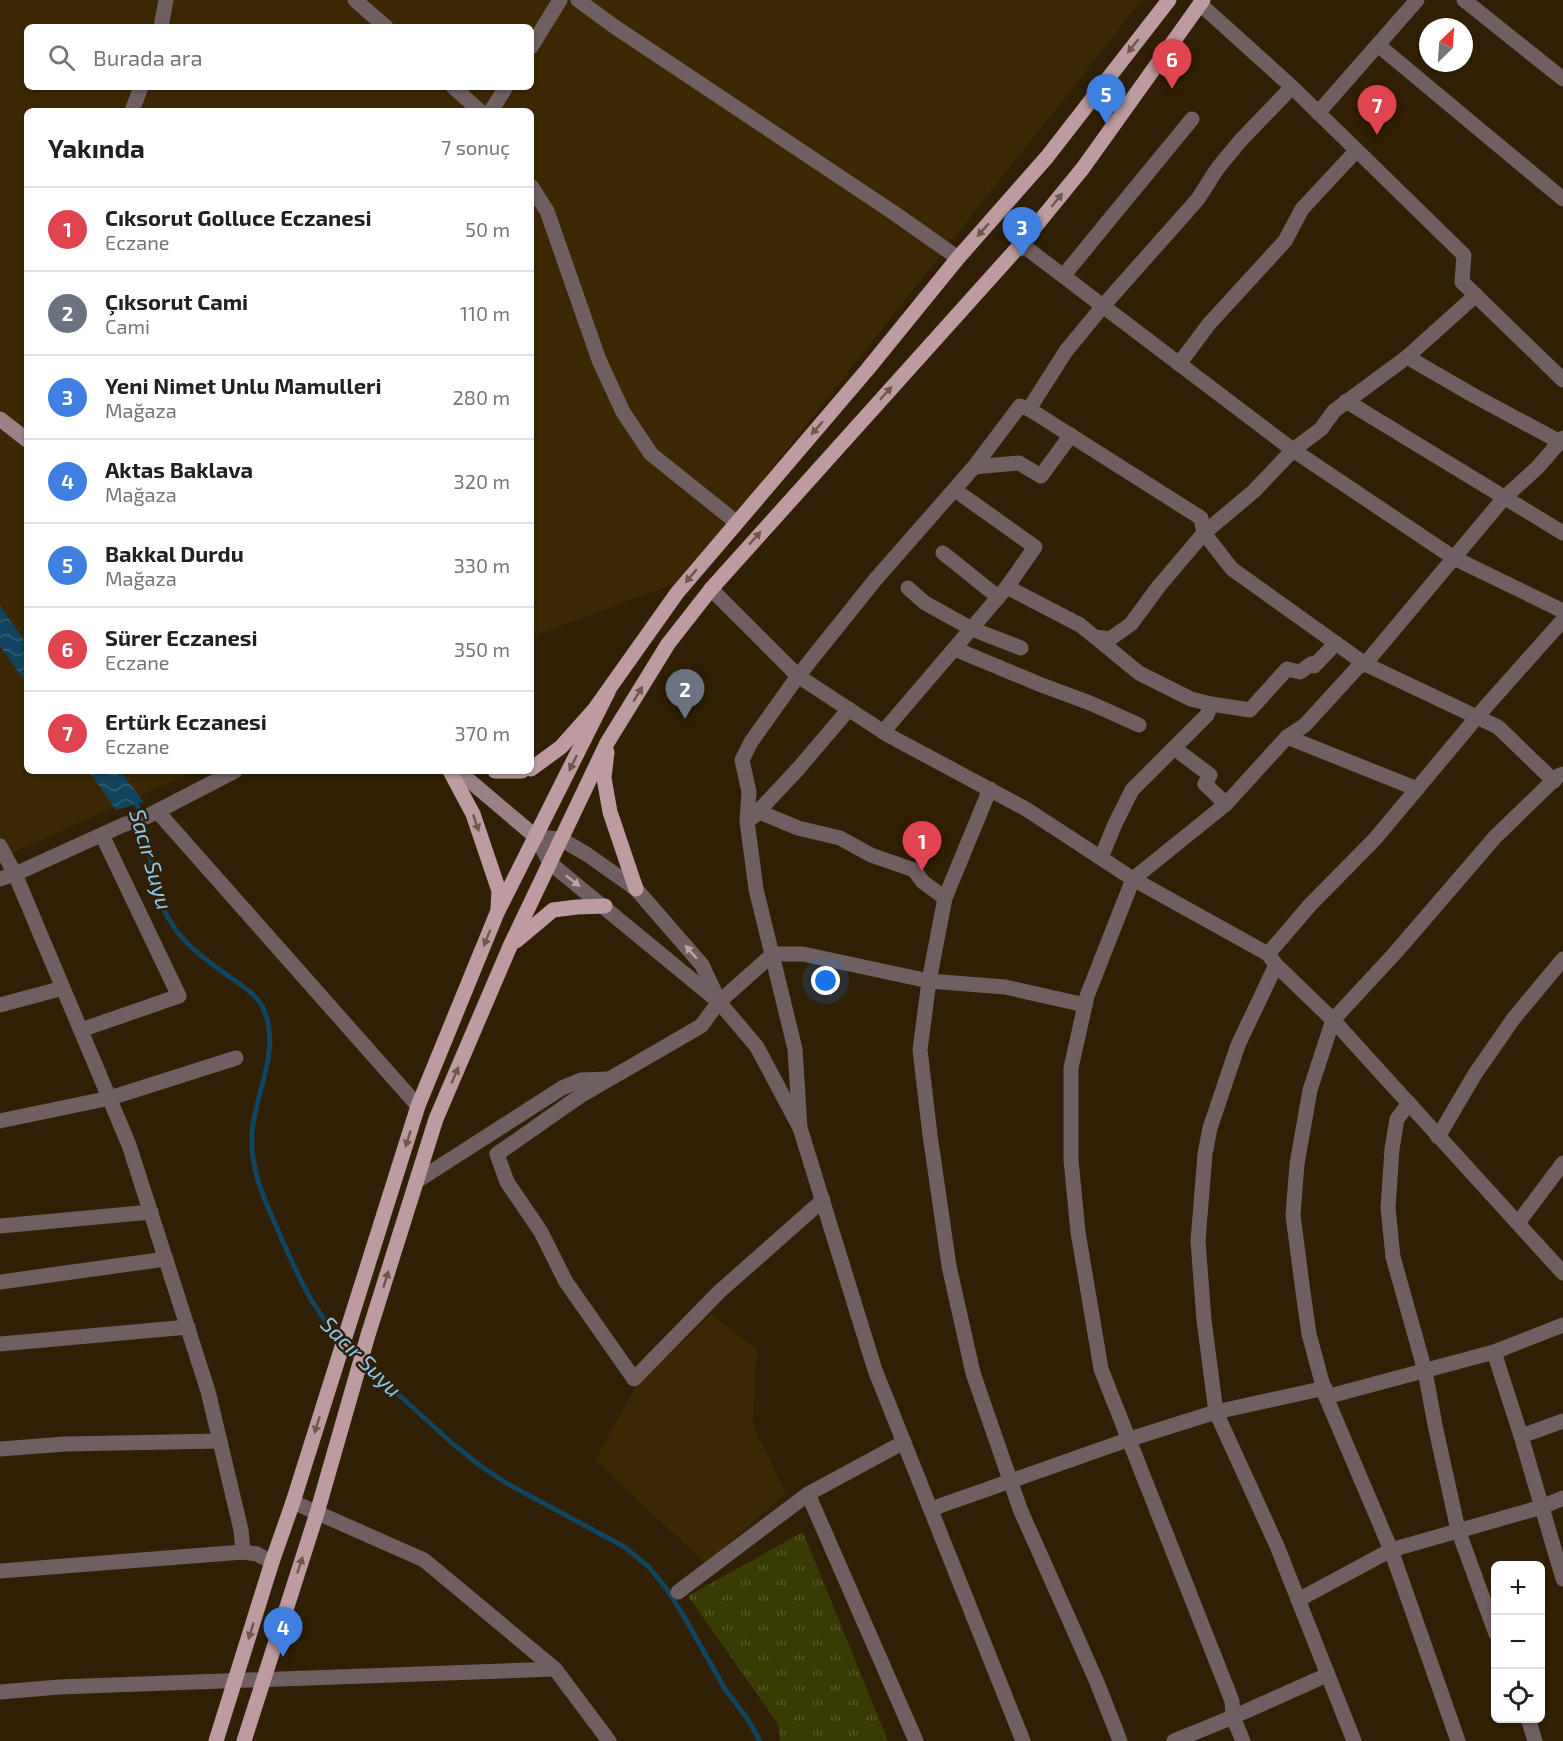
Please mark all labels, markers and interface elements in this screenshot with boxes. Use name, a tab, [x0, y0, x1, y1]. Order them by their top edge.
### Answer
north arrow	[1419, 18, 1473, 72]
search box	[24, 24, 534, 90]
one-way arrow	[1127, 39, 1139, 54]
pin: 6	[1152, 40, 1192, 89]
icon: search	[45, 41, 78, 74]
text: Burada ara	[93, 44, 203, 70]
pin: 5	[1086, 74, 1126, 124]
pin: 7	[1358, 86, 1396, 135]
text: Yakında	[48, 132, 145, 163]
text: 7 sonuç	[441, 135, 510, 159]
one-way arrow	[1050, 192, 1063, 208]
text: Cıksorut Golluce Eczanesi	[105, 204, 372, 230]
pin: 3	[1002, 208, 1042, 257]
text: 1	[63, 217, 72, 241]
text: 50 m	[465, 217, 510, 241]
one-way arrow	[977, 222, 990, 237]
text: Eczane	[105, 230, 170, 254]
text: Çıksorut Cami	[105, 288, 248, 314]
text: 2	[62, 301, 73, 325]
text: 110 m	[460, 301, 510, 325]
text: Cami	[105, 314, 150, 338]
text: Yeni Nimet Unlu Mamulleri	[105, 372, 382, 398]
text: 3	[62, 385, 73, 409]
text: 280 m	[453, 385, 510, 409]
one-way arrow	[879, 386, 893, 401]
text: Mağaza	[105, 398, 177, 422]
one-way arrow	[811, 420, 824, 436]
text: Aktas Baklava	[105, 456, 253, 482]
text: 4	[61, 469, 74, 493]
text: 320 m	[454, 469, 510, 493]
text: Mağaza	[105, 482, 177, 506]
one-way arrow	[748, 531, 761, 546]
text: Bakkal Durdu	[105, 540, 244, 566]
text: 5	[62, 553, 73, 577]
text: 330 m	[454, 553, 510, 577]
text: Mağaza	[105, 566, 177, 590]
one-way arrow	[685, 568, 698, 583]
text: Sürer Eczanesi	[105, 624, 258, 650]
text: 6	[62, 637, 73, 661]
text: 350 m	[454, 637, 510, 661]
text: Eczane	[105, 650, 170, 674]
pin: 2	[666, 670, 704, 719]
one-way arrow	[633, 685, 643, 702]
text: Ertürk Eczanesi	[105, 708, 267, 734]
text: 7	[62, 721, 73, 745]
text: 370 m	[455, 721, 510, 745]
text: Eczane	[105, 734, 170, 758]
one-way arrow	[568, 755, 577, 772]
water label: Sacır Suyu	[124, 806, 179, 913]
one-way arrow	[472, 814, 482, 832]
pin: 1	[902, 822, 942, 871]
one-way arrow	[565, 875, 581, 888]
one-way arrow	[482, 930, 492, 948]
one-way arrow	[685, 945, 698, 960]
your location	[811, 966, 840, 995]
one-way arrow	[451, 1066, 460, 1083]
one-way arrow	[403, 1130, 412, 1148]
one-way arrow	[382, 1270, 391, 1288]
water label: Sacır Suyu	[316, 1310, 408, 1402]
one-way arrow	[312, 1416, 321, 1434]
one-way arrow	[296, 1556, 306, 1574]
map controls	[1491, 1561, 1545, 1723]
button: +	[1491, 1561, 1545, 1615]
pin: 4	[264, 1608, 302, 1657]
button: −	[1491, 1615, 1545, 1669]
one-way arrow	[245, 1622, 255, 1640]
button: locate	[1491, 1669, 1545, 1723]

